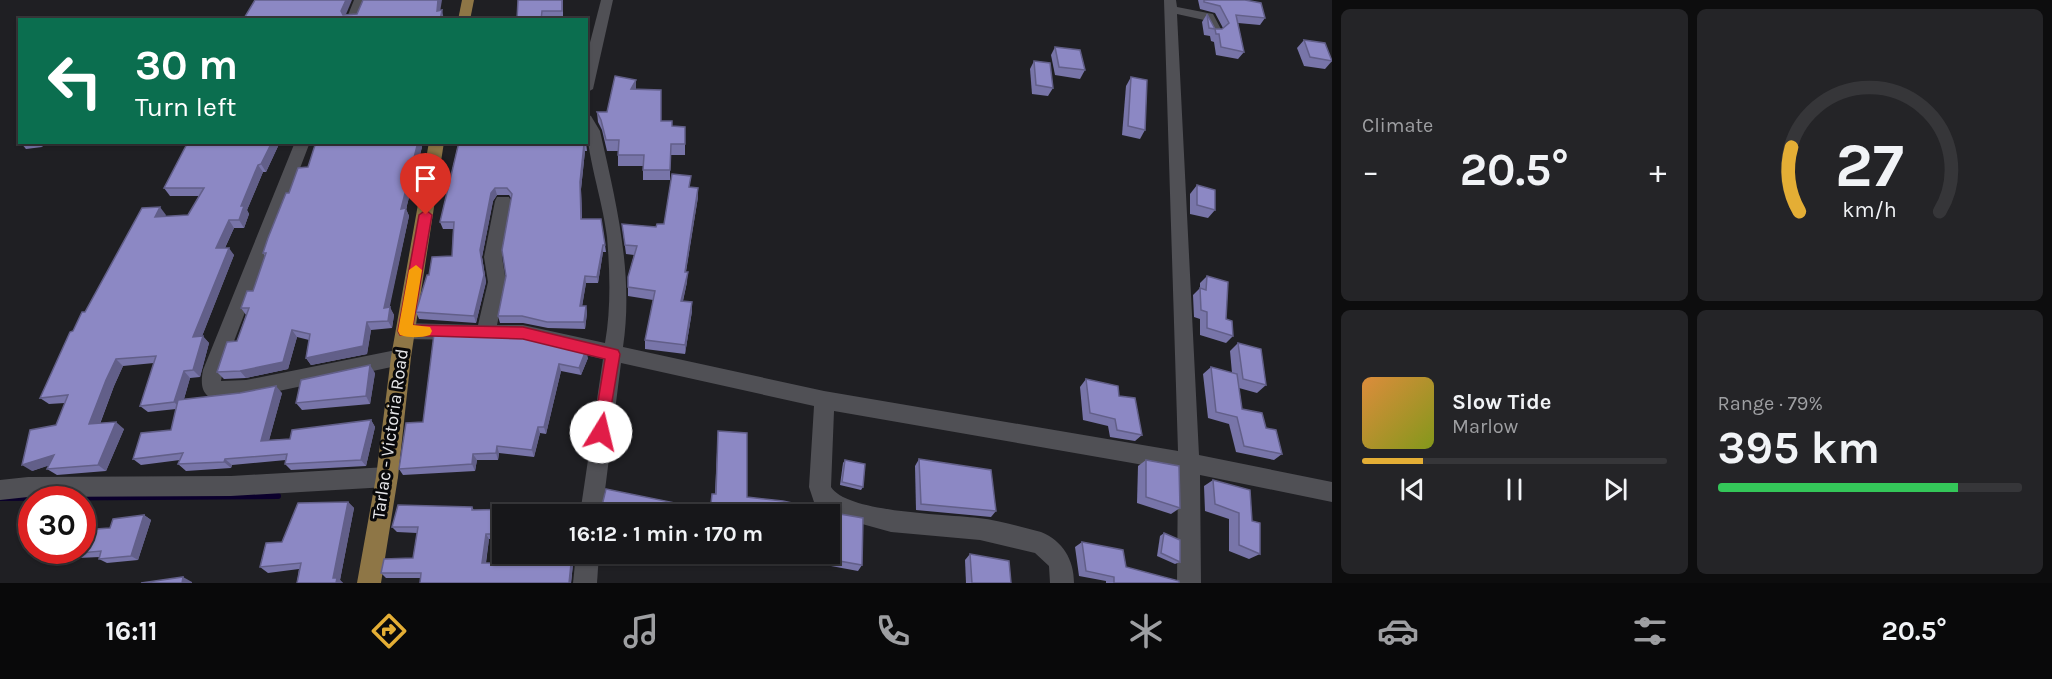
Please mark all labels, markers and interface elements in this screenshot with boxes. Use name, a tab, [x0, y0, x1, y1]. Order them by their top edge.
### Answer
text: 30 m	[135, 40, 238, 90]
icon: left	[36, 42, 114, 120]
text: Turn left	[135, 91, 236, 123]
text: Climate	[1362, 114, 1433, 137]
text: 27	[1835, 129, 1904, 202]
text: 20.5°	[1460, 144, 1569, 196]
text: −	[1362, 152, 1379, 190]
text: +	[1649, 152, 1666, 190]
pin	[400, 153, 451, 215]
icon: arrive	[409, 162, 442, 195]
text: km/h	[1843, 197, 1897, 222]
street label: Tarlac - Victoria Road	[367, 347, 413, 521]
text: Slow Tide	[1452, 389, 1552, 415]
text: Range · 79%	[1718, 392, 1823, 415]
position arrow	[569, 400, 633, 464]
text: Marlow	[1452, 415, 1518, 438]
text: 395 km	[1718, 422, 1880, 474]
icon: previous	[1396, 473, 1429, 506]
icon: pause	[1498, 473, 1531, 506]
icon: next	[1599, 473, 1632, 506]
speed limit sign: 30	[18, 486, 96, 564]
text: 16:12 · 1 min · 170 m	[569, 521, 763, 547]
icon: directions	[368, 610, 410, 652]
icon: music	[620, 610, 662, 652]
icon: phone	[872, 610, 914, 652]
icon: climate	[1125, 610, 1167, 652]
icon: car	[1377, 610, 1419, 652]
icon: filters	[1629, 610, 1671, 652]
text: 16:11	[105, 615, 158, 647]
text: 20.5°	[1881, 615, 1947, 647]

